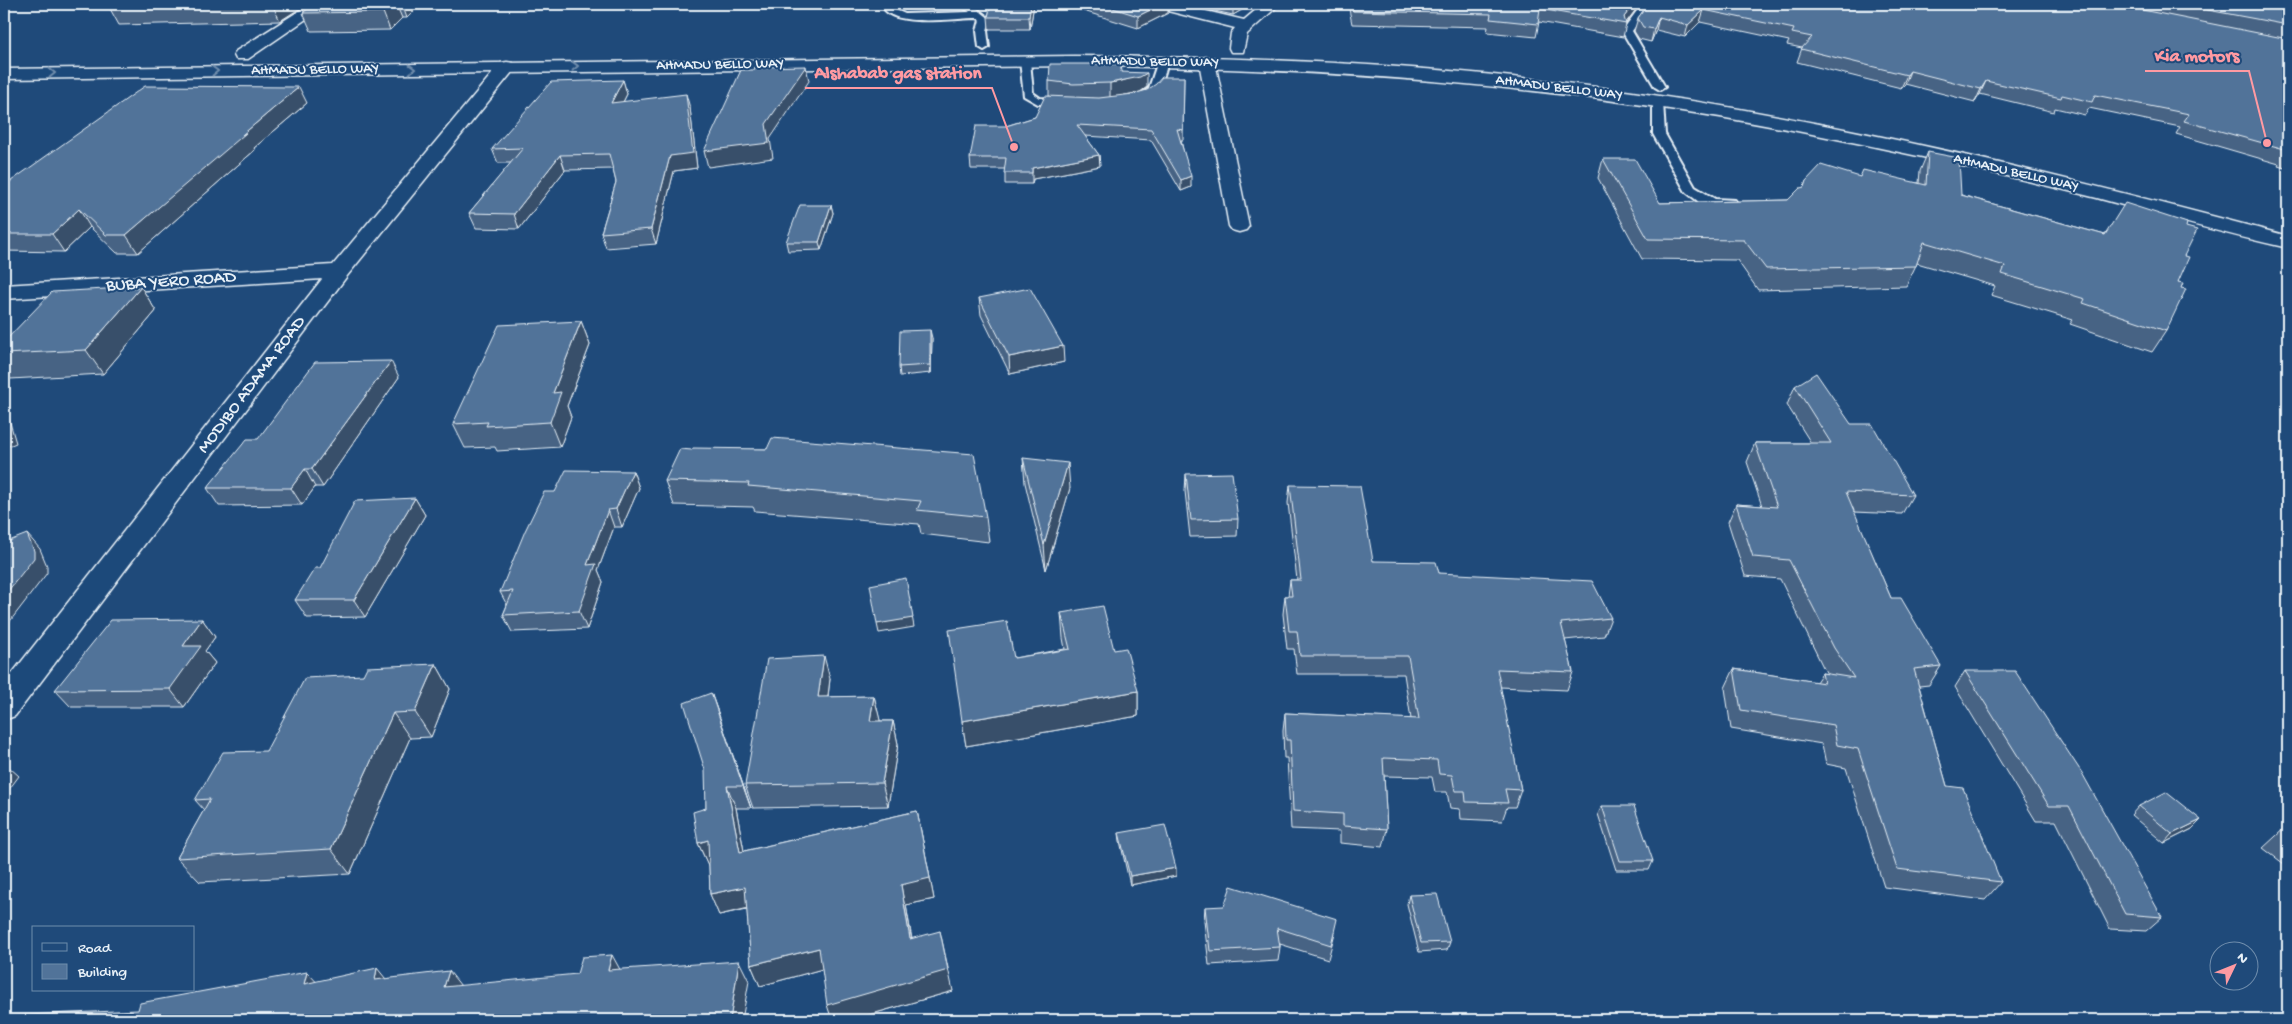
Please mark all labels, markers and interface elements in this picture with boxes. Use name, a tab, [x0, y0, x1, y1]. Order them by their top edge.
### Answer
callout: Kia motors	[2145, 37, 2249, 71]
text: Kia motors	[2154, 46, 2240, 69]
street label: AHMADU BELLO WAY	[1091, 52, 1219, 72]
callout: Alshabab gas station	[805, 54, 992, 88]
street label: AHMADU BELLO WAY	[656, 55, 784, 75]
street label: AHMADU BELLO WAY	[251, 60, 379, 80]
one-way arrow	[571, 61, 579, 72]
text: Alshabab gas station	[813, 63, 983, 86]
one-way arrow	[409, 64, 417, 74]
one-way arrow	[212, 66, 219, 76]
one-way arrow	[49, 68, 57, 78]
street label: AHMADU BELLO WAY	[1494, 71, 1624, 105]
street label: AHMADU BELLO WAY	[1952, 150, 2080, 196]
street label: BUBA YERO ROAD	[104, 267, 237, 297]
street label: MODIBO ADAMA ROAD	[193, 312, 311, 458]
legend	[32, 926, 195, 992]
text: Road	[78, 940, 112, 958]
north arrow	[2210, 942, 2260, 992]
text: N	[2232, 950, 2251, 968]
text: Building	[77, 964, 127, 982]

